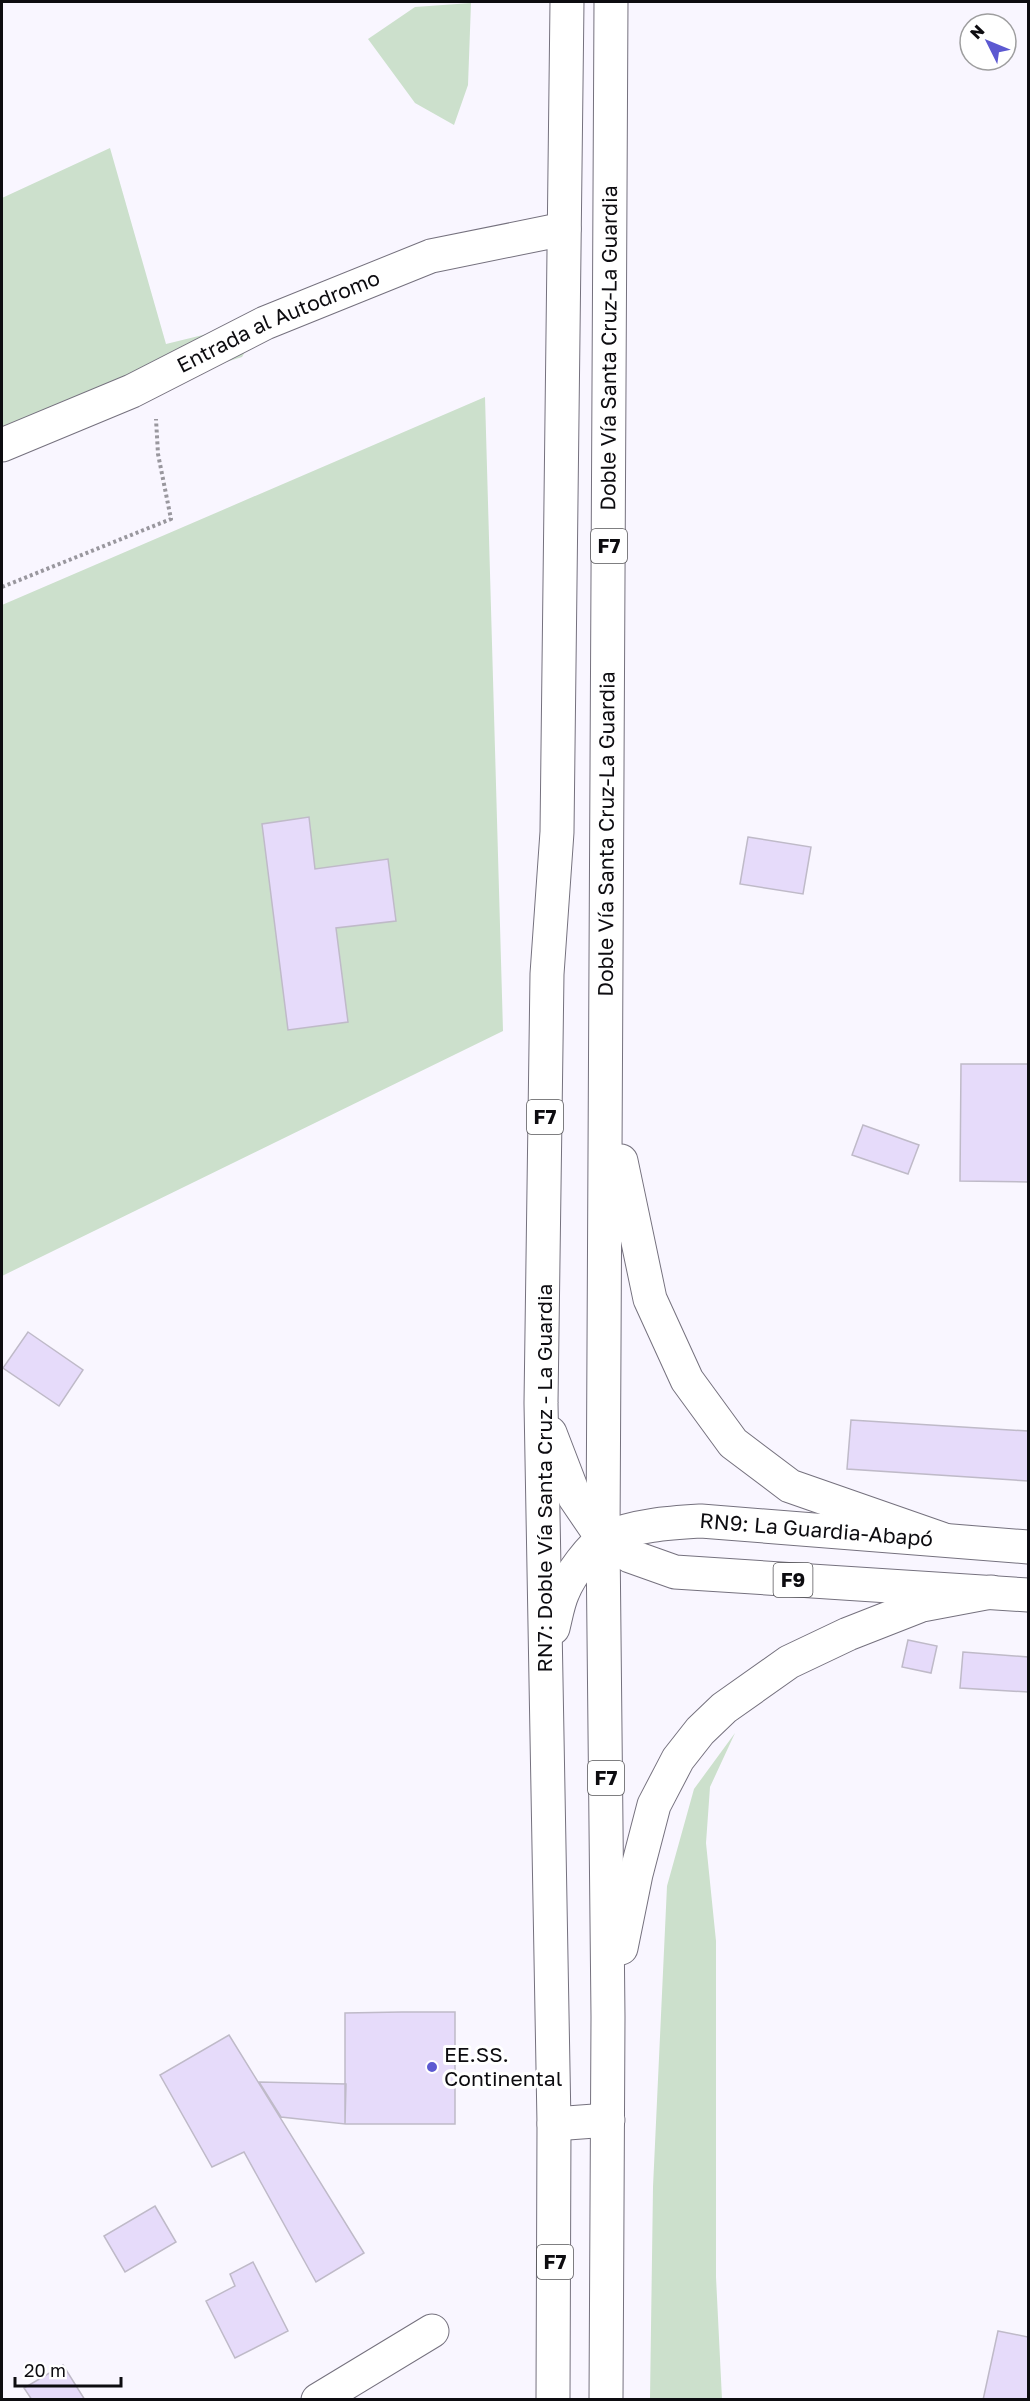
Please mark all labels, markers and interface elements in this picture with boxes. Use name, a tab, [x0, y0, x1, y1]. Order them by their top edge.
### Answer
north arrow	[958, 12, 1018, 72]
text: N	[966, 20, 988, 43]
street label: Doble Vía Santa Cruz-La Guardia	[594, 185, 622, 511]
street label: Entrada al Autodromo	[172, 264, 383, 378]
road number: F7	[591, 529, 627, 563]
street label: Doble Vía Santa Cruz-La Guardia	[592, 671, 620, 997]
road number: F7	[527, 1100, 563, 1134]
street label: RN7: Doble Vía Santa Cruz - La Guardia	[531, 1284, 557, 1672]
street label: RN9: La Guardia-Abapó	[699, 1507, 934, 1551]
road number: F9	[774, 1563, 812, 1597]
road number: F7	[588, 1761, 624, 1795]
place label: EE.SS. Continental	[444, 2041, 562, 2091]
marker: EE.SS. Continental	[425, 2060, 439, 2074]
road number: F7	[537, 2245, 573, 2279]
scale bar	[15, 2350, 122, 2388]
text: 20 m	[24, 2359, 66, 2381]

